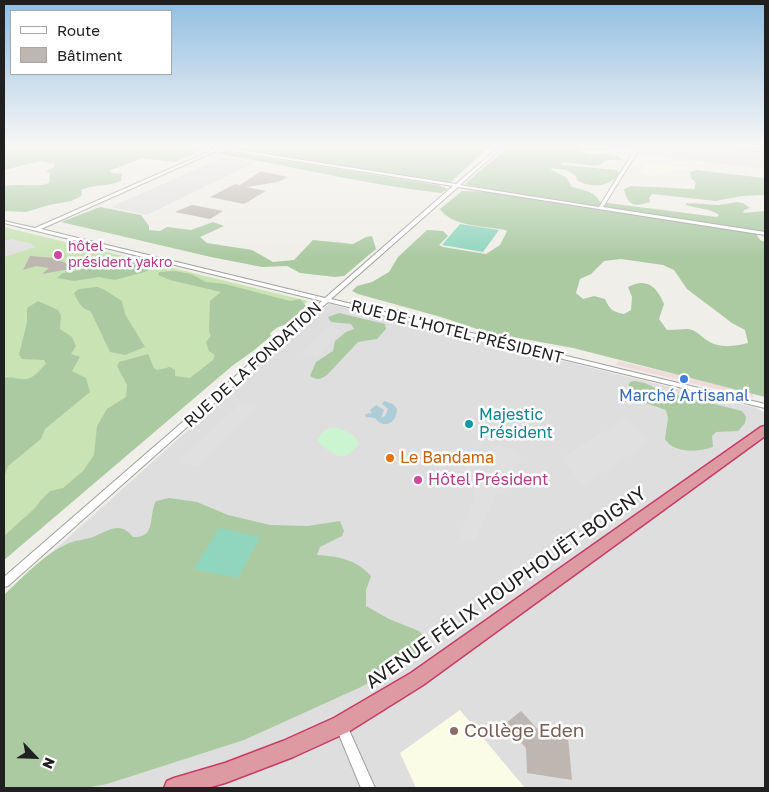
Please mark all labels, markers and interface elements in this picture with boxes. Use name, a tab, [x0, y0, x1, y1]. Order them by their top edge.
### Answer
legend	[10, 10, 172, 75]
text: Route	[57, 21, 100, 39]
text: Bâtiment	[57, 46, 122, 64]
place label: hôtel président yakro	[68, 239, 172, 272]
marker: hôtel président yakro	[52, 249, 64, 261]
street label: RUE DE L'HOTEL PRÉSIDENT	[349, 296, 565, 368]
street label: RUE DE LA FONDATION	[180, 298, 326, 432]
marker: Marché Artisanal	[678, 373, 690, 385]
place label: Marché Artisanal	[619, 386, 749, 406]
place label: Majestic Président	[479, 405, 553, 443]
marker: Majestic Président	[463, 418, 475, 430]
place label: Le Bandama	[400, 448, 494, 468]
marker: Le Bandama	[384, 452, 396, 464]
place label: Hôtel Président	[428, 470, 548, 490]
marker: Hôtel Président	[412, 474, 424, 486]
street label: AVENUE FÉLIX HOUPHOUËT-BOIGNY	[361, 482, 651, 694]
place label: Collège Eden	[464, 720, 585, 742]
marker: Collège Eden	[448, 725, 460, 737]
north arrow	[10, 732, 60, 782]
text: N	[39, 755, 59, 772]

